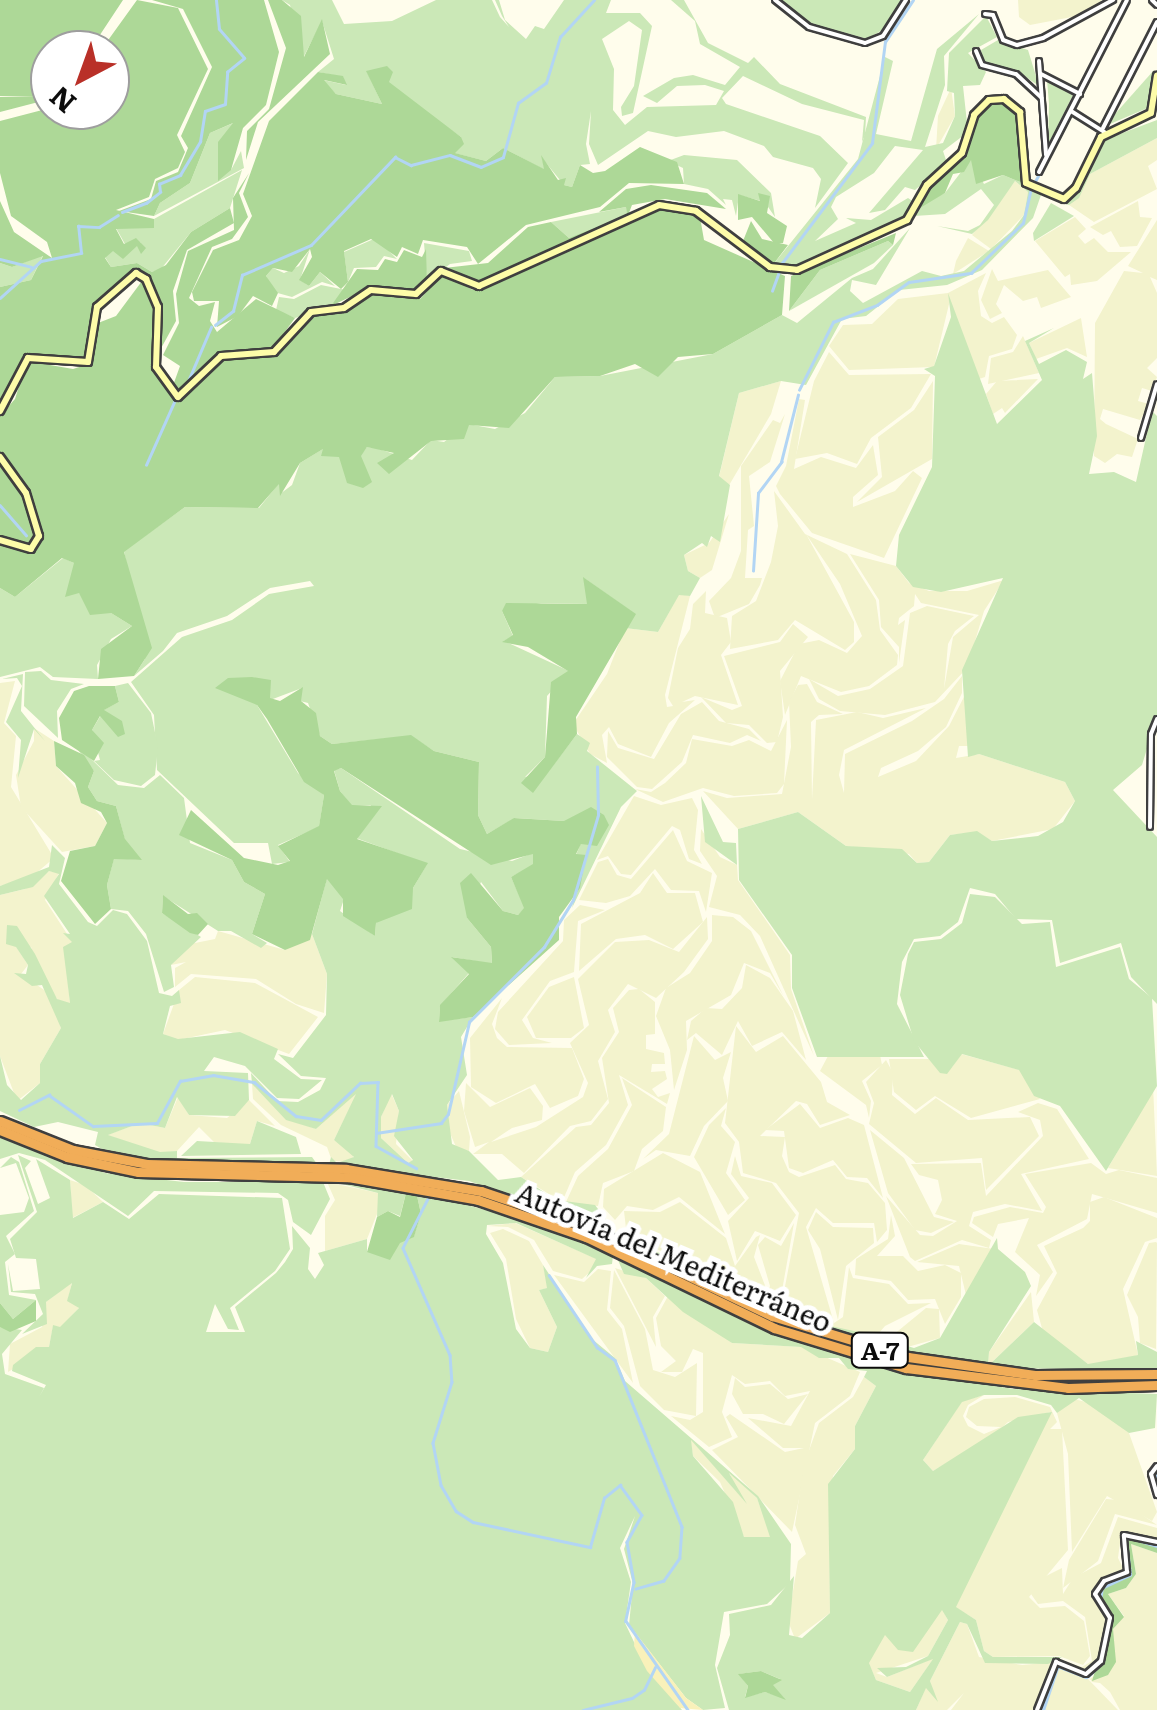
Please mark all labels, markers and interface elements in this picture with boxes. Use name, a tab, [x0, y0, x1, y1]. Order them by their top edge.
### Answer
north arrow	[30, 30, 130, 130]
text: N	[39, 78, 84, 125]
street label: Autovía del Mediterráneo	[511, 1174, 837, 1338]
road number: A-7	[850, 1330, 910, 1370]

